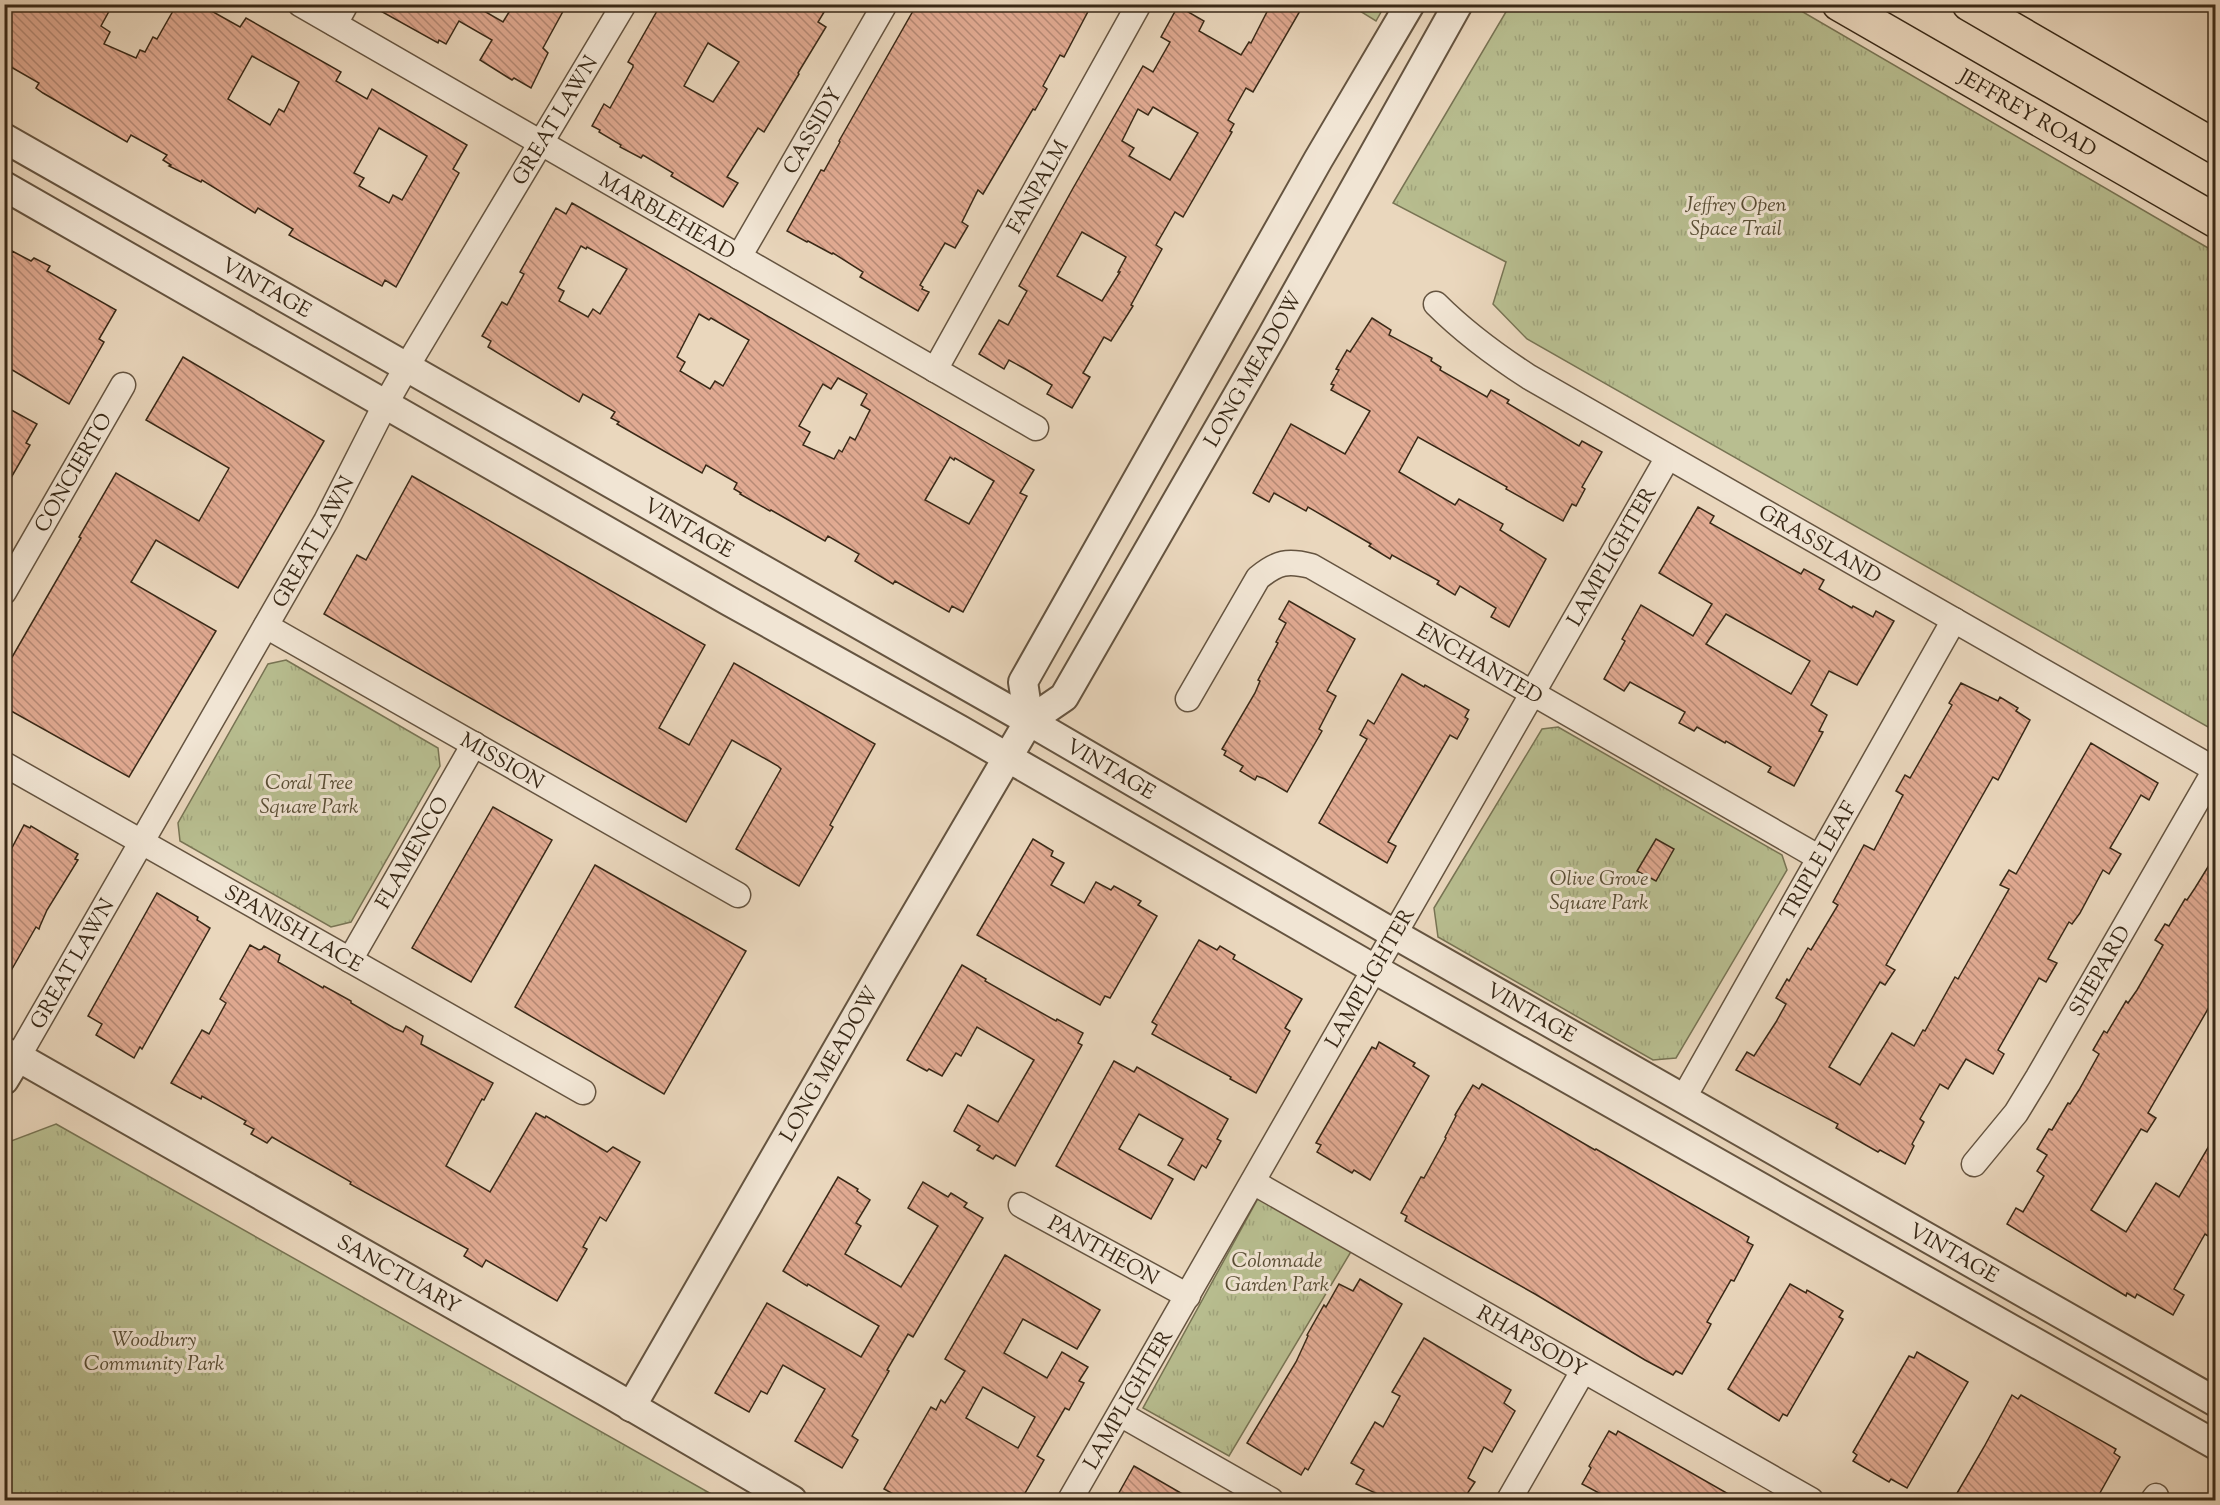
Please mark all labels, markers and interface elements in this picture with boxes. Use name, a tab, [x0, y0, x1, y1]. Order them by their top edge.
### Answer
street label: GREAT LAWN	[506, 50, 607, 192]
street label: JEFFREY ROAD	[1952, 62, 2101, 166]
street label: CASSIDY	[777, 83, 851, 180]
street label: FANPALM	[1001, 135, 1077, 240]
street label: MARBLEHEAD	[593, 166, 740, 269]
park label: Jeffrey Open Space Trail	[1684, 191, 1787, 245]
street label: VINTAGE	[215, 251, 316, 327]
street label: LONG MEADOW	[1198, 287, 1311, 453]
street label: CONCIERTO	[28, 408, 121, 539]
street label: GREAT LAWN	[266, 471, 363, 614]
street label: LAMPLIGHTER	[1561, 482, 1665, 633]
street label: VINTAGE	[637, 492, 739, 567]
street label: GRASSLAND	[1752, 498, 1886, 592]
street label: ENCHANTED	[1410, 617, 1548, 713]
street label: MISSION	[454, 726, 549, 798]
street label: VINTAGE	[1059, 732, 1161, 809]
park label: Coral Tree Square Park	[260, 769, 359, 823]
street label: FLAMENCO	[369, 792, 458, 915]
street label: TRIPLE LEAF	[1774, 796, 1866, 927]
park label: Olive Grove Square Park	[1550, 865, 1649, 919]
street label: SPANISH LACE	[218, 879, 368, 981]
street label: GREAT LAWN	[24, 893, 123, 1035]
street label: LAMPLIGHTER	[1319, 903, 1423, 1054]
street label: SHEPARD	[2063, 921, 2139, 1023]
street label: VINTAGE	[1480, 976, 1581, 1052]
street label: LONG MEADOW	[774, 982, 887, 1148]
street label: PANTHEON	[1042, 1209, 1164, 1294]
street label: VINTAGE	[1902, 1217, 2004, 1292]
street label: SANCTUARY	[331, 1228, 465, 1322]
park label: Colonnade Garden Park	[1225, 1247, 1330, 1301]
street label: RHAPSODY	[1470, 1299, 1591, 1386]
street label: LAMPLIGHTER	[1077, 1325, 1181, 1476]
park label: Woodbury Community Park	[84, 1326, 225, 1380]

